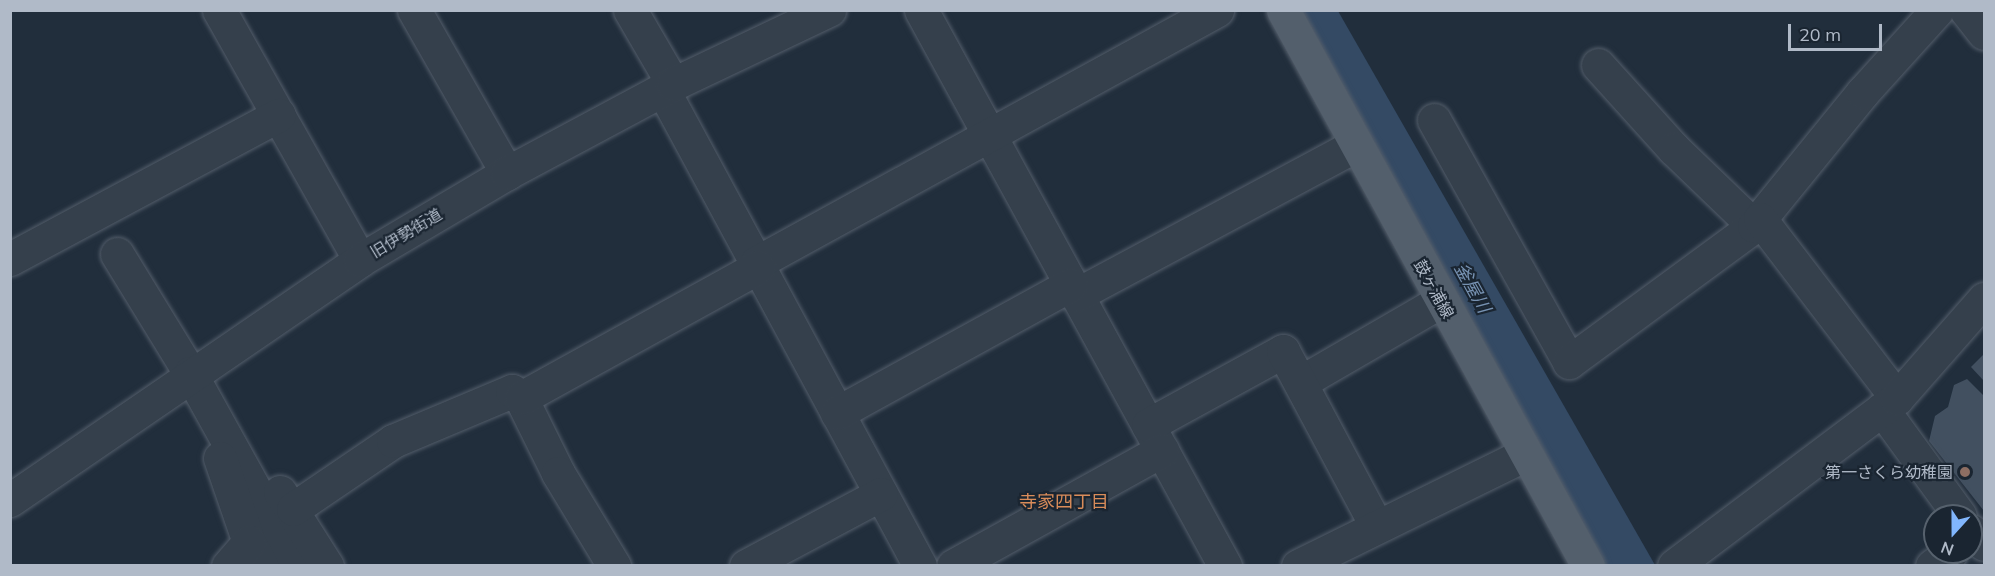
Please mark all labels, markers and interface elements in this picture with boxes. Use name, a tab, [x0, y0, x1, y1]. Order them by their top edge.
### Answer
scale bar	[1791, 12, 1886, 50]
text: 20 m	[1799, 23, 1841, 46]
street label: 旧伊勢街道	[367, 204, 445, 262]
street label: 鼓ヶ浦線	[1410, 256, 1458, 322]
water label: 釜屋川	[1449, 259, 1495, 317]
place label: 第一さくら幼稚園	[1825, 462, 1953, 482]
marker: 第一さくら幼稚園	[1958, 465, 1972, 479]
district label: 寺家四丁目	[1019, 491, 1109, 513]
north arrow	[1923, 504, 1983, 564]
text: N	[1938, 537, 1956, 560]

